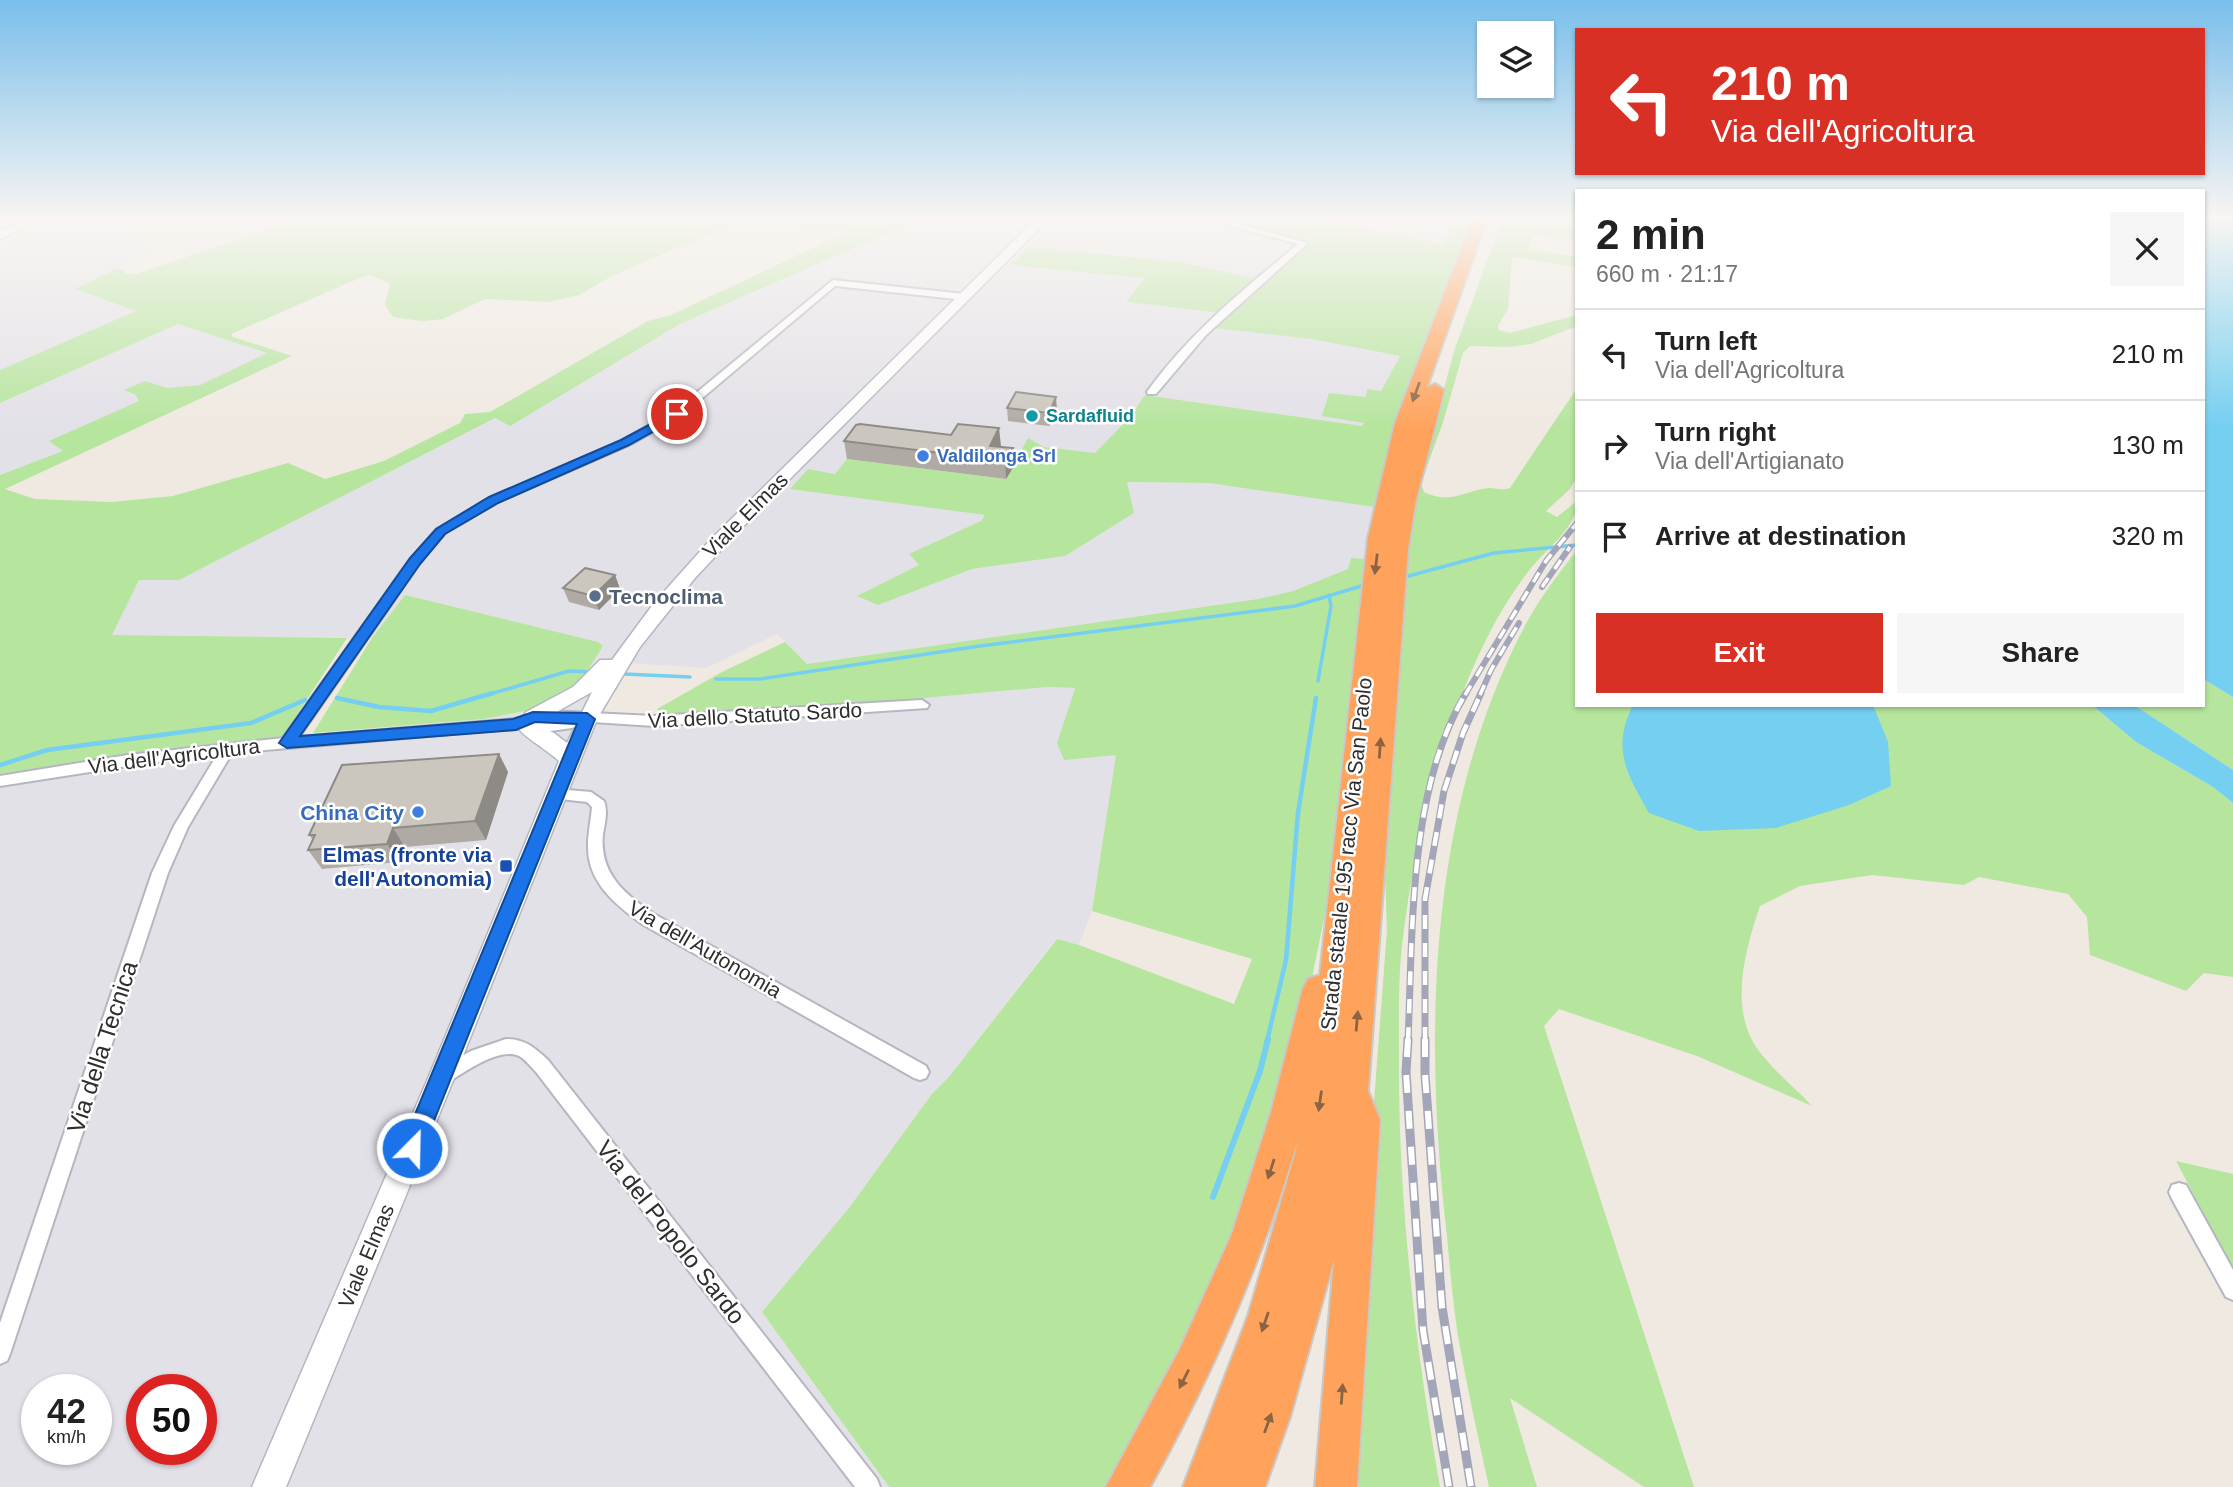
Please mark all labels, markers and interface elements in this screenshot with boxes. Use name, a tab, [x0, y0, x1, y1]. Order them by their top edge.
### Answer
map controls	[1477, 21, 1554, 98]
button: layers	[1477, 21, 1554, 98]
icon: left	[1596, 56, 1687, 147]
text: 210 m	[1711, 56, 1850, 110]
text: Via dell'Agricoltura	[1711, 113, 1974, 149]
text: 2 min	[1596, 211, 1706, 258]
button: close	[2110, 212, 2184, 286]
text: 660 m · 21:17	[1596, 261, 1738, 287]
text: Turn left	[1655, 326, 1757, 356]
icon: left	[1596, 336, 1634, 374]
text: 210 m	[2112, 339, 2184, 369]
text: Via dell'Agricoltura	[1655, 357, 1844, 383]
one-way arrow	[1410, 381, 1421, 402]
pin	[647, 384, 707, 444]
icon: arrive	[658, 395, 696, 433]
place label: Sardafluid	[1046, 406, 1134, 426]
marker: Sardafluid	[1024, 408, 1040, 424]
text: Turn right	[1655, 417, 1776, 447]
icon: right	[1596, 427, 1634, 465]
text: 130 m	[2112, 430, 2184, 460]
place label: Valdilonga Srl	[937, 446, 1056, 466]
marker: Valdilonga Srl	[915, 448, 931, 464]
text: Via dell'Artigianato	[1655, 448, 1844, 474]
street label: Viale Elmas	[698, 468, 792, 562]
icon: arrive	[1596, 518, 1634, 556]
text: Arrive at destination	[1655, 521, 1906, 551]
text: 320 m	[2112, 521, 2184, 551]
one-way arrow	[1371, 553, 1382, 575]
place label: Tecnoclima	[609, 585, 723, 608]
marker: Tecnoclima	[587, 588, 603, 604]
button: Exit	[1596, 613, 1883, 693]
button: Share	[1897, 613, 2184, 693]
street label: Strada statale 195 racc Via San Paolo	[1316, 677, 1376, 1031]
street label: Via dello Statuto Sardo	[647, 698, 863, 732]
street label: Via dell'Agricoltura	[87, 734, 262, 778]
one-way arrow	[1375, 737, 1386, 759]
place label: China City	[300, 801, 404, 824]
marker: China City	[410, 804, 426, 820]
place label: Elmas (fronte via dell'Autonomia)	[323, 843, 492, 890]
marker: Elmas (fronte via dell'Autonomia)	[498, 858, 514, 874]
street label: Via dell'Autonomia	[624, 896, 786, 1002]
street label: Via della Tecnica	[61, 957, 143, 1136]
one-way arrow	[1352, 1010, 1363, 1032]
one-way arrow	[1314, 1090, 1325, 1112]
position arrow	[375, 1111, 449, 1185]
street label: Via del Popolo Sardo	[591, 1135, 751, 1329]
one-way arrow	[1265, 1159, 1276, 1180]
street label: Viale Elmas	[334, 1201, 398, 1311]
one-way arrow	[1259, 1311, 1270, 1332]
one-way arrow	[1178, 1369, 1189, 1389]
speed limit sign: 50	[126, 1374, 217, 1465]
one-way arrow	[1337, 1383, 1348, 1405]
text: 42	[47, 1391, 86, 1430]
one-way arrow	[1263, 1412, 1274, 1433]
text: km/h	[47, 1427, 86, 1447]

